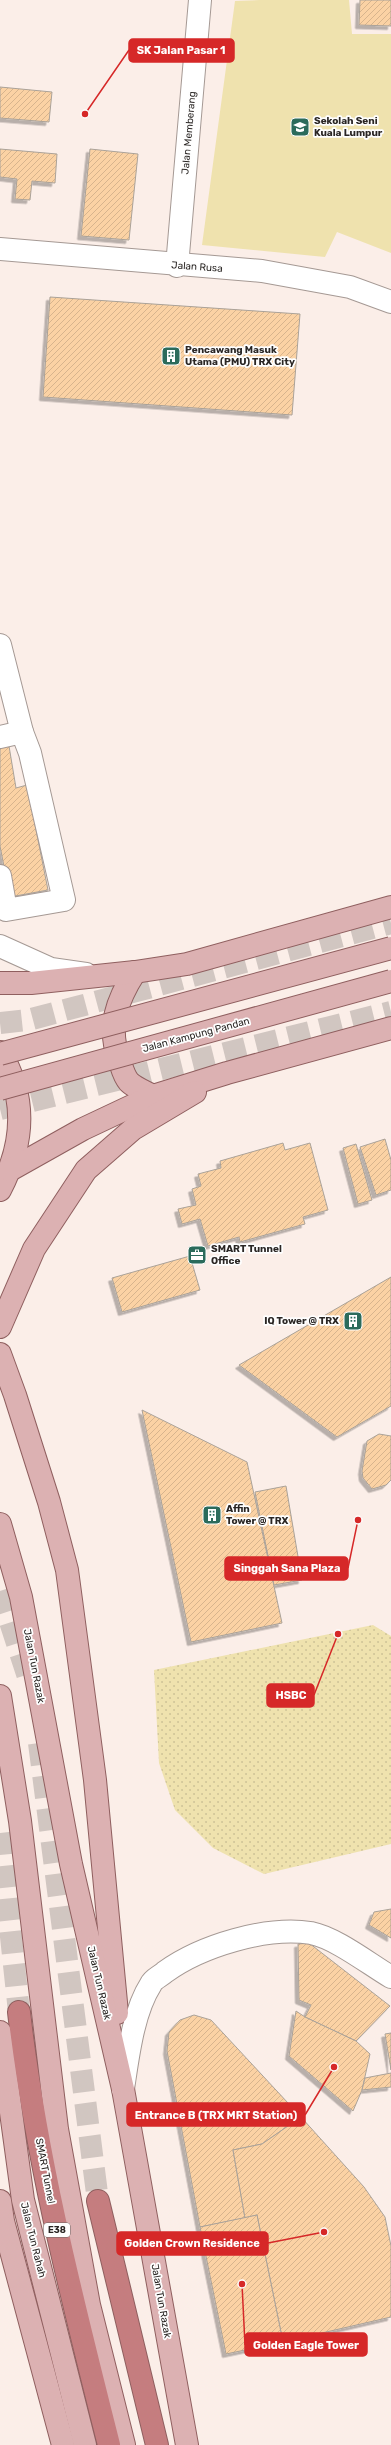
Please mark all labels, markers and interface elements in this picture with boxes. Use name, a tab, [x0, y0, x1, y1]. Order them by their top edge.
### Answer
callout: SK Jalan Pasar 1	[129, 39, 234, 62]
text: SK Jalan Pasar 1	[137, 44, 225, 57]
street label: Jalan Memberang	[179, 91, 199, 175]
place label: Sekolah Seni Kuala Lumpur	[314, 115, 383, 139]
school or university icon: Sekolah Seni Kuala Lumpur	[289, 116, 311, 138]
street label: Jalan Rusa	[171, 259, 223, 275]
place label: Pencawang Masuk Utama (PMU) TRX City	[185, 344, 295, 368]
building icon: Pencawang Masuk Utama (PMU) TRX City	[160, 345, 182, 367]
street label: Jalan Kampung Pandan	[141, 1015, 251, 1055]
place label: SMART Tunnel Office	[211, 1243, 282, 1267]
office icon: SMART Tunnel Office	[186, 1244, 208, 1266]
building icon: IQ Tower @ TRX	[342, 1310, 364, 1332]
place label: IQ Tower @ TRX	[264, 1315, 339, 1327]
place label: Affin Tower @ TRX	[226, 1503, 289, 1527]
building icon: Affin Tower @ TRX	[201, 1504, 223, 1526]
callout: Singgah Sana Plaza	[225, 1557, 348, 1580]
text: Singgah Sana Plaza	[234, 1562, 340, 1575]
street label: Jalan Tun Razak	[21, 1628, 47, 1705]
callout: HSBC	[267, 1684, 314, 1707]
text: HSBC	[276, 1689, 307, 1702]
street label: Jalan Tun Razak	[85, 1945, 114, 2022]
callout: Entrance B (TRX MRT Station)	[127, 2103, 305, 2126]
text: Entrance B (TRX MRT Station)	[135, 2109, 297, 2122]
street label: SMART Tunnel	[33, 2137, 57, 2205]
street label: Jalan Tun Rahah	[18, 2201, 48, 2279]
road number: E38	[44, 2223, 70, 2237]
callout: Golden Crown Residence	[117, 2232, 268, 2255]
text: Golden Crown Residence	[124, 2237, 260, 2250]
street label: Jalan Tun Razak	[149, 2263, 174, 2340]
callout: Golden Eagle Tower	[245, 2333, 367, 2356]
text: Golden Eagle Tower	[253, 2339, 359, 2352]

